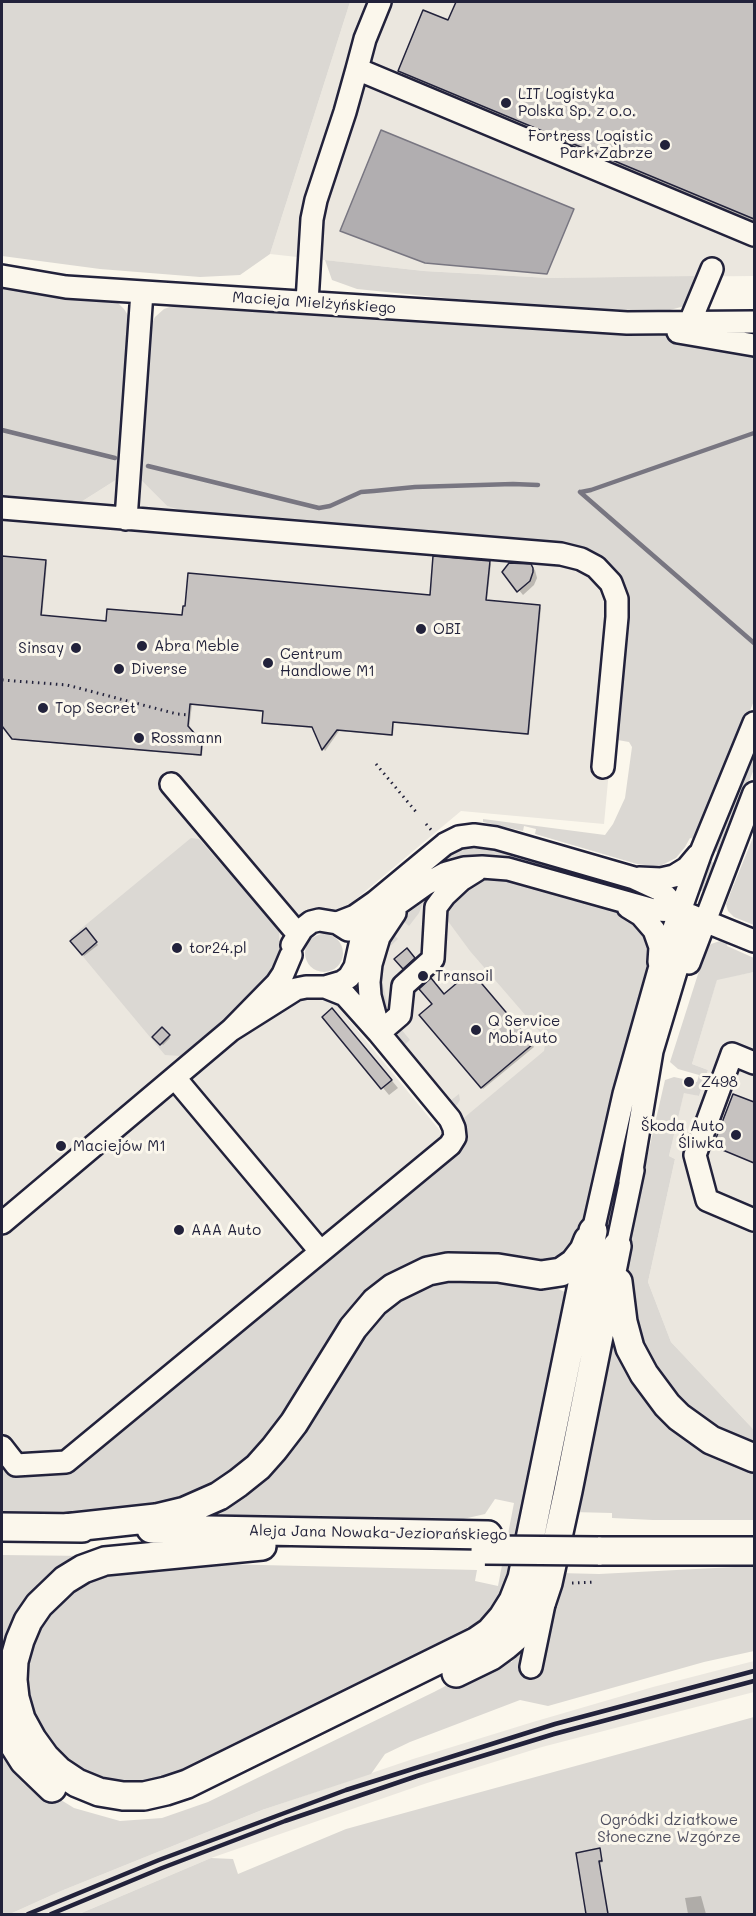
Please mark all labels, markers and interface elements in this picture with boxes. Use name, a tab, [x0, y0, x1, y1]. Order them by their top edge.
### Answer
place label: LIT Logistyka Polska Sp. z o.o.	[518, 85, 636, 120]
marker: LIT Logistyka Polska Sp. z o.o.	[499, 96, 513, 110]
place label: Fortress Logistic Park Zabrze	[528, 127, 653, 162]
marker: Fortress Logistic Park Zabrze	[658, 138, 672, 152]
street label: Macieja Mielżyńskiego	[232, 288, 396, 318]
place label: OBI	[433, 620, 461, 638]
marker: OBI	[414, 622, 428, 636]
place label: Abra Meble	[154, 637, 239, 655]
place label: Sinsay	[18, 639, 64, 657]
marker: Abra Meble	[135, 639, 149, 653]
marker: Sinsay	[69, 641, 83, 655]
place label: Centrum Handlowe M1	[280, 645, 375, 680]
marker: Centrum Handlowe M1	[261, 656, 275, 670]
place label: Diverse	[131, 660, 187, 678]
marker: Diverse	[112, 662, 126, 676]
place label: Top Secret	[55, 699, 136, 717]
marker: Top Secret	[36, 701, 50, 715]
place label: Rossmann	[151, 729, 222, 747]
marker: Rossmann	[132, 731, 146, 745]
place label: tor24.pl	[189, 939, 247, 957]
marker: tor24.pl	[170, 941, 184, 955]
place label: Transoil	[435, 967, 493, 985]
marker: Transoil	[416, 969, 430, 983]
place label: Q Service MobiAuto	[488, 1012, 560, 1047]
marker: Q Service MobiAuto	[469, 1023, 483, 1037]
place label: Z498	[701, 1073, 738, 1091]
marker: Z498	[682, 1075, 696, 1089]
place label: Škoda Auto Śliwka	[641, 1117, 724, 1152]
marker: Škoda Auto Śliwka	[729, 1128, 743, 1142]
place label: Maciejów M1	[73, 1137, 166, 1155]
marker: Maciejów M1	[54, 1139, 68, 1153]
place label: AAA Auto	[191, 1221, 261, 1239]
marker: AAA Auto	[172, 1223, 186, 1237]
street label: Aleja Jana Nowaka-Jeziorańskiego	[249, 1522, 507, 1544]
park label: Ogródki działkowe Słoneczne Wzgórze	[597, 1811, 741, 1846]

